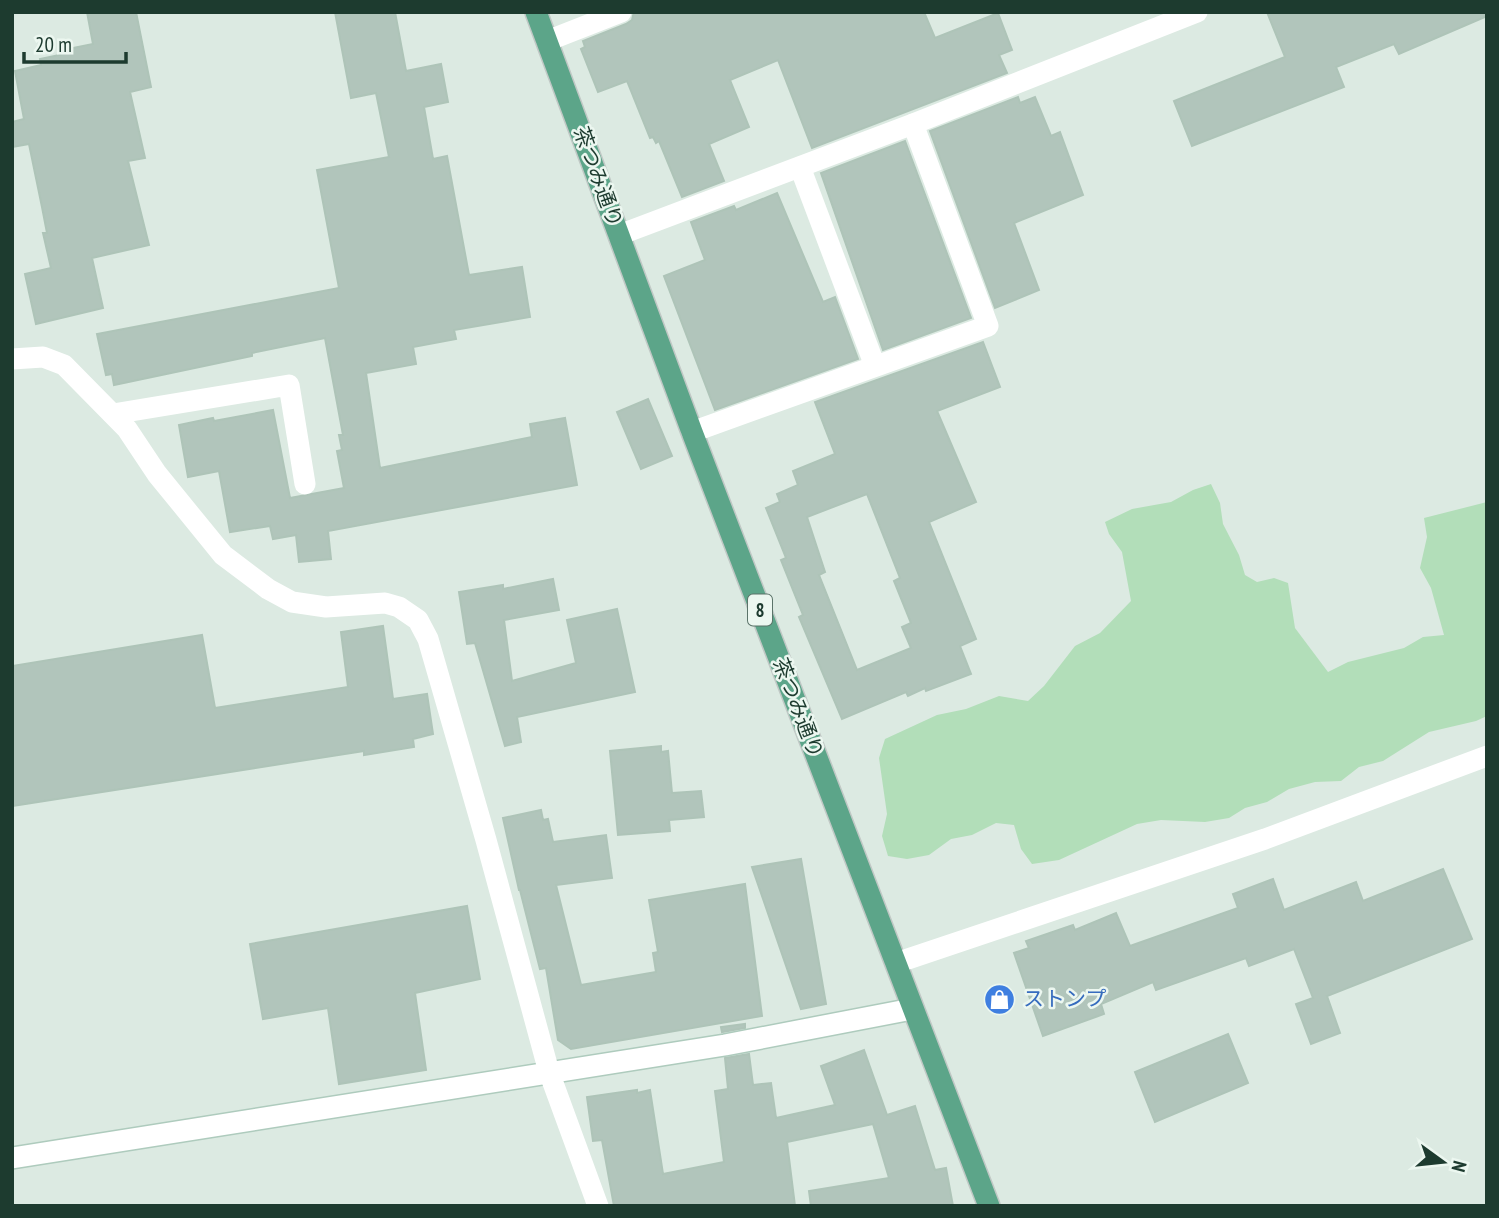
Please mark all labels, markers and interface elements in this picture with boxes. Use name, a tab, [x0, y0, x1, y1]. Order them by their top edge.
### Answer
scale bar	[24, 21, 126, 65]
text: 20 m	[35, 31, 72, 58]
street label: 茶つみ通り	[568, 123, 629, 231]
road number: 8	[748, 594, 772, 625]
street label: 茶つみ通り	[767, 654, 830, 762]
shop icon: ストンプ	[983, 982, 1017, 1016]
place label: ストンプ	[1023, 985, 1106, 1012]
north arrow	[1408, 1127, 1478, 1197]
text: N	[1447, 1158, 1472, 1174]

